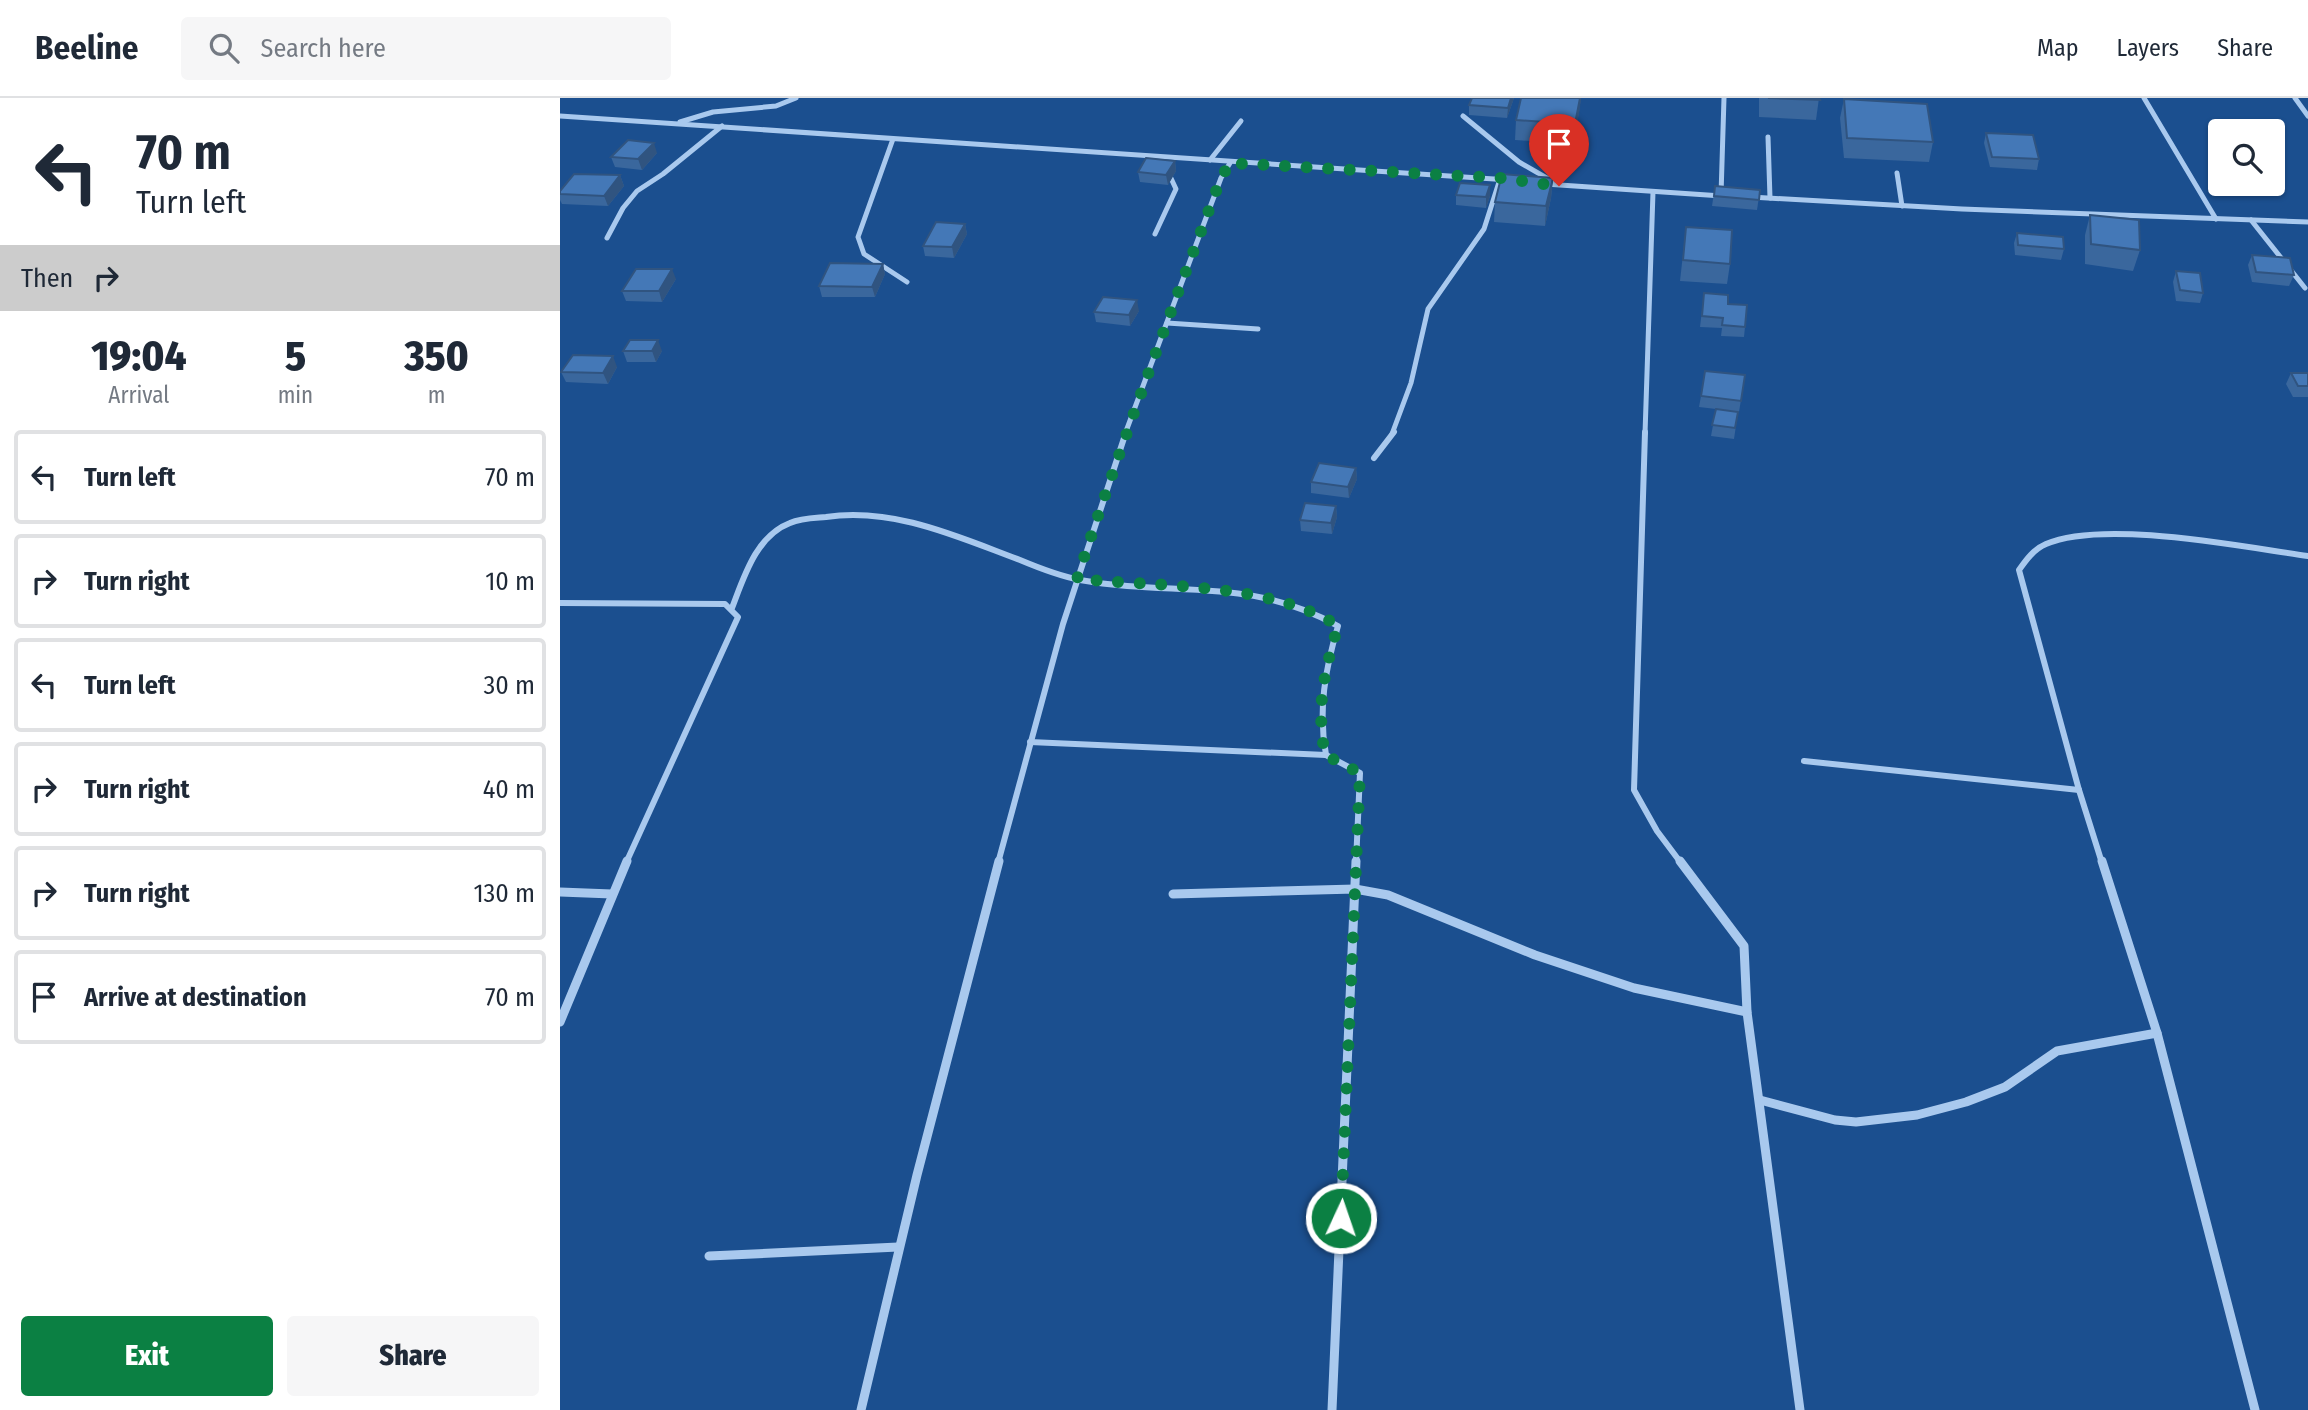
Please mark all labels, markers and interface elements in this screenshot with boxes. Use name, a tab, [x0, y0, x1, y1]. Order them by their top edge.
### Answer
search box	[181, 17, 671, 80]
text: Beeline	[35, 28, 139, 68]
icon: search	[205, 29, 243, 67]
text: Search here	[261, 33, 386, 64]
text: Map	[2037, 34, 2079, 62]
text: Layers	[2117, 34, 2179, 62]
text: Share	[2217, 34, 2273, 62]
pin	[1529, 114, 1589, 186]
map controls	[2208, 119, 2285, 196]
button: search	[2208, 119, 2285, 196]
text: 70 m	[136, 123, 231, 182]
icon: arrive	[1540, 125, 1578, 163]
icon: left	[21, 126, 112, 217]
text: Turn left	[136, 183, 246, 221]
icon: right	[87, 259, 125, 297]
text: Then	[21, 263, 73, 294]
text: 19:04	[91, 331, 186, 381]
text: 5	[285, 331, 306, 381]
text: 350	[404, 331, 469, 381]
text: Arrival	[108, 381, 169, 409]
text: min	[278, 381, 313, 409]
text: m	[428, 381, 445, 409]
icon: left	[25, 458, 63, 496]
text: Turn left	[84, 462, 176, 493]
text: 70 m	[485, 462, 535, 493]
icon: right	[25, 562, 63, 600]
text: Turn right	[84, 566, 190, 597]
text: 10 m	[485, 566, 535, 597]
icon: left	[25, 666, 63, 704]
text: Turn left	[84, 670, 176, 701]
text: 30 m	[484, 670, 535, 701]
icon: right	[25, 770, 63, 808]
text: Turn right	[84, 774, 190, 805]
text: 40 m	[483, 774, 535, 805]
icon: right	[25, 874, 63, 912]
text: Turn right	[84, 878, 190, 909]
text: 130 m	[473, 878, 535, 909]
icon: arrive	[25, 978, 63, 1016]
text: Arrive at destination	[84, 982, 307, 1013]
text: 70 m	[485, 982, 535, 1013]
position arrow	[1304, 1181, 1378, 1255]
button: Exit	[21, 1316, 273, 1396]
button: Share	[287, 1316, 539, 1396]

